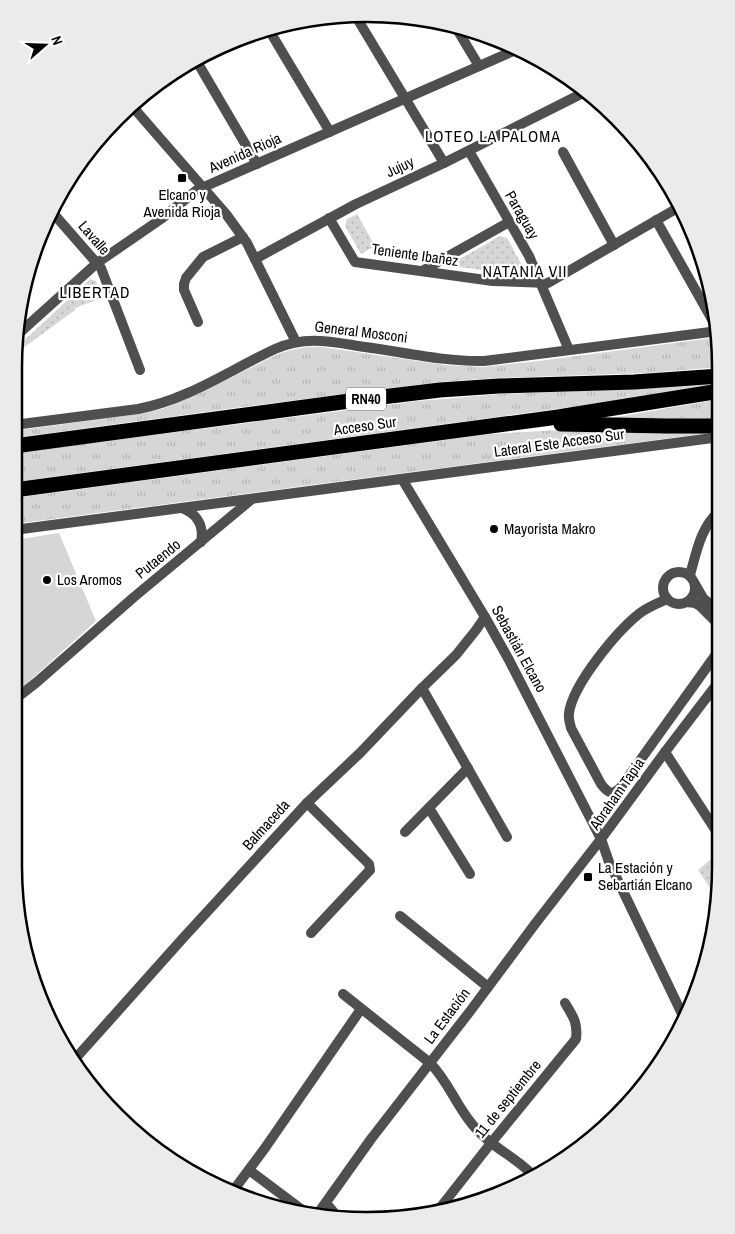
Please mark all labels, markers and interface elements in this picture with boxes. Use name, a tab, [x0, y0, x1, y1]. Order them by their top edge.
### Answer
north arrow	[20, 20, 70, 70]
text: N	[47, 34, 67, 48]
district label: LOTEO LA PALOMA	[425, 125, 561, 147]
street label: Avenida Rioja	[204, 127, 284, 178]
street label: Jujuy	[382, 151, 418, 182]
marker: Elcano y Avenida Rioja	[176, 172, 188, 184]
place label: Elcano y Avenida Rioja	[142, 184, 221, 222]
street label: Paraguay	[500, 187, 545, 244]
street label: Lavalle	[74, 216, 115, 259]
street label: Teniente Ibañez	[370, 238, 460, 271]
district label: NATANIA VII	[483, 260, 567, 282]
district label: LIBERTAD	[60, 281, 130, 303]
street label: General Mosconi	[313, 315, 409, 348]
road number: RN40	[346, 388, 386, 410]
street label: Acceso Sur	[331, 411, 398, 440]
street label: Lateral Este Acceso Sur	[492, 423, 625, 462]
place label: Mayorista Makro	[504, 518, 596, 539]
marker: Mayorista Makro	[488, 523, 500, 535]
street label: Putaendo	[131, 534, 185, 583]
place label: Los Aromos	[57, 569, 122, 590]
marker: Los Aromos	[41, 574, 53, 586]
street label: Sebastián Elcano	[487, 602, 552, 696]
street label: Abraham Tapia	[583, 753, 649, 835]
street label: Balmaceda	[237, 795, 294, 855]
place label: La Estación y Sebartián Elcano	[598, 857, 693, 895]
marker: La Estación y Sebartián Elcano	[582, 871, 594, 883]
street label: La Estación	[419, 983, 475, 1048]
street label: 11 de septiembre	[470, 1055, 546, 1142]

